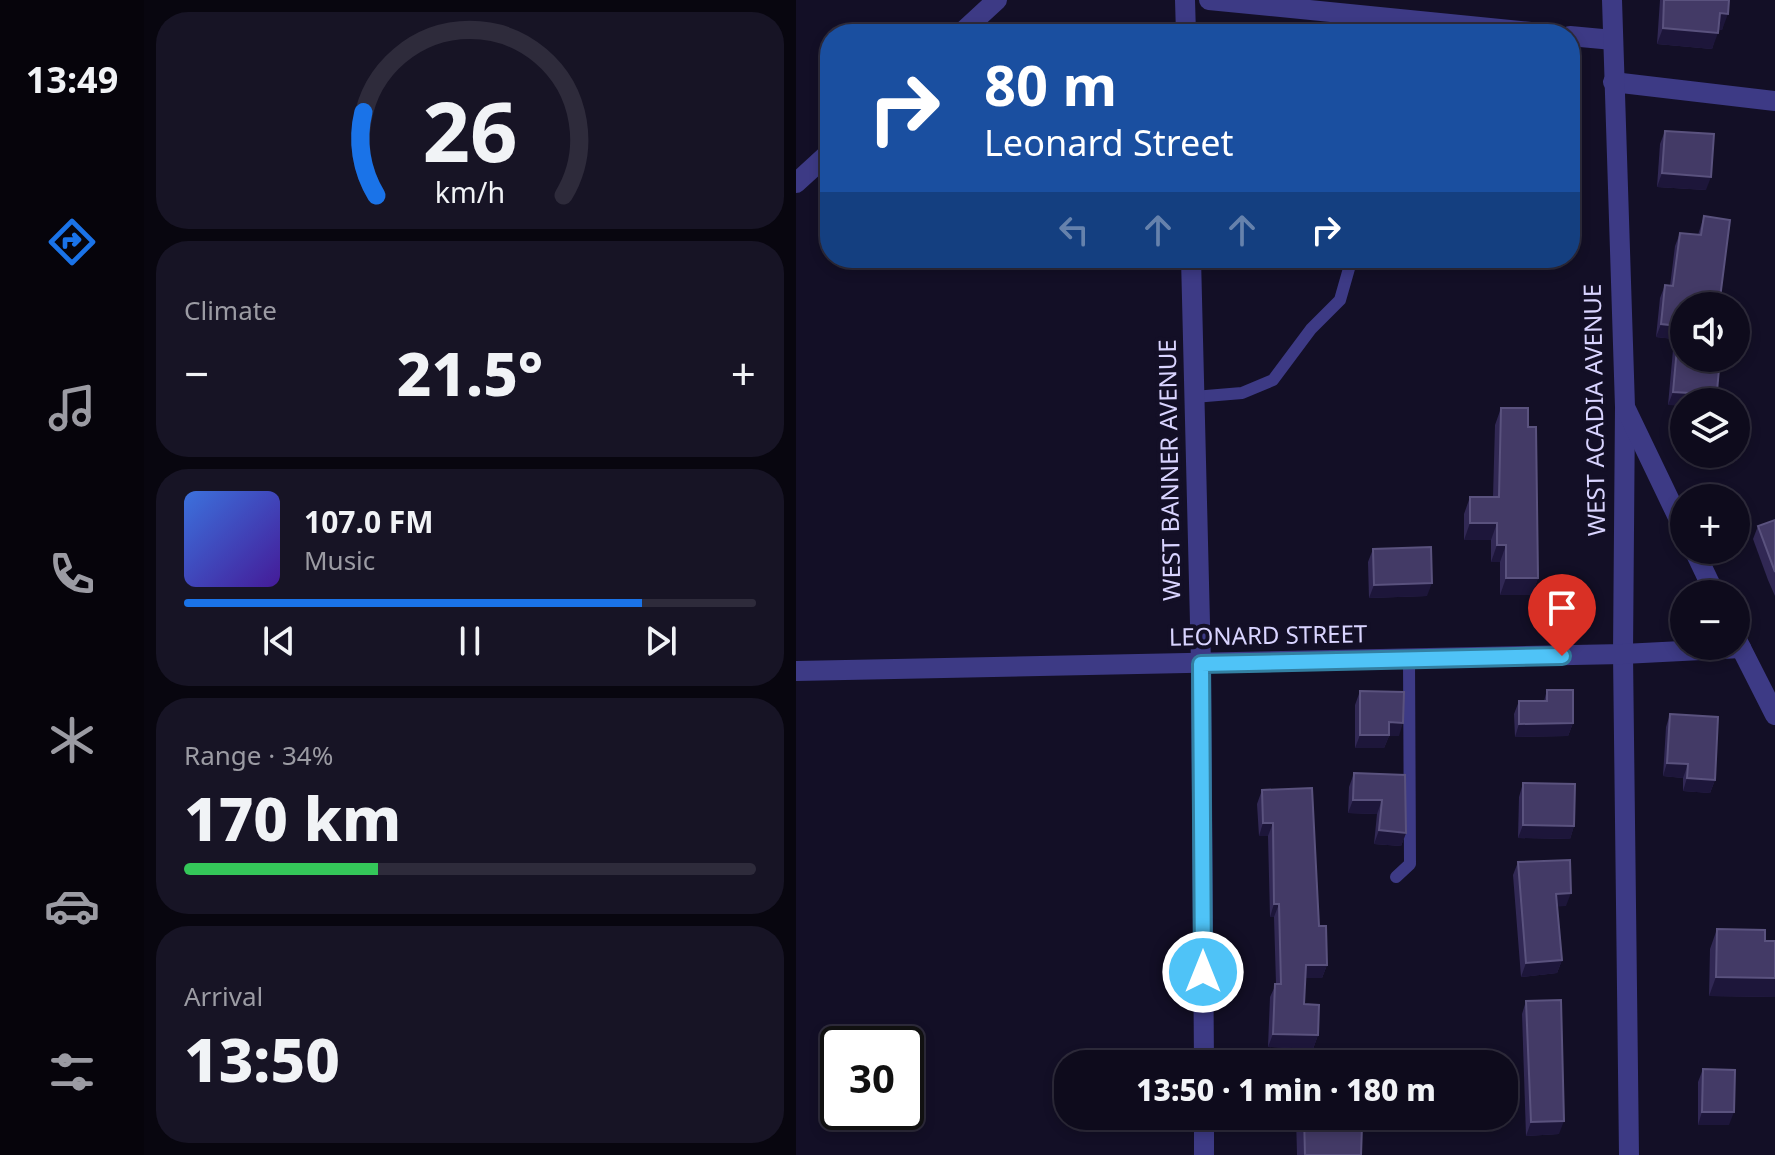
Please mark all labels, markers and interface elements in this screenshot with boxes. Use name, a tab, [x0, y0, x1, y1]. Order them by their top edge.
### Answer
text: 80 m	[984, 46, 1117, 122]
text: 13:49	[26, 55, 118, 104]
icon: right	[852, 56, 956, 160]
text: 26	[422, 73, 518, 186]
text: Leonard Street	[984, 118, 1234, 167]
text: km/h	[435, 172, 505, 211]
icon: left	[1052, 208, 1096, 252]
icon: ahead	[1136, 208, 1180, 252]
icon: ahead	[1220, 208, 1264, 252]
icon: right	[1304, 208, 1348, 252]
icon: directions	[44, 214, 100, 270]
street label: WEST ACADIA AVENUE	[1575, 284, 1612, 536]
text: Climate	[184, 292, 277, 328]
map controls	[1670, 292, 1750, 660]
button: sound	[1670, 292, 1750, 372]
text: 21.5°	[397, 332, 543, 414]
street label: WEST BANNER AVENUE	[1150, 339, 1187, 601]
text: −	[184, 343, 209, 403]
text: +	[731, 343, 756, 403]
icon: music	[44, 380, 100, 436]
button: layers	[1670, 388, 1750, 468]
button: +	[1670, 484, 1750, 564]
text: 107.0 FM	[304, 501, 434, 542]
text: Music	[304, 542, 375, 578]
icon: phone	[44, 546, 100, 602]
pin	[1528, 574, 1596, 656]
button: −	[1670, 580, 1750, 660]
icon: arrive	[1540, 586, 1584, 630]
street label: LEONARD STREET	[1168, 616, 1368, 653]
icon: previous	[257, 619, 301, 663]
icon: pause	[448, 619, 492, 663]
icon: next	[639, 619, 683, 663]
icon: climate	[44, 712, 100, 768]
text: Range · 34%	[184, 737, 333, 773]
text: 170 km	[184, 777, 401, 859]
icon: car	[44, 878, 100, 934]
position arrow	[1161, 930, 1245, 1014]
text: Arrival	[184, 978, 263, 1014]
text: 13:50	[184, 1018, 340, 1100]
speed limit sign: 30	[820, 1026, 924, 1130]
icon: filters	[44, 1044, 100, 1100]
text: 13:50 · 1 min · 180 m	[1136, 1069, 1436, 1110]

